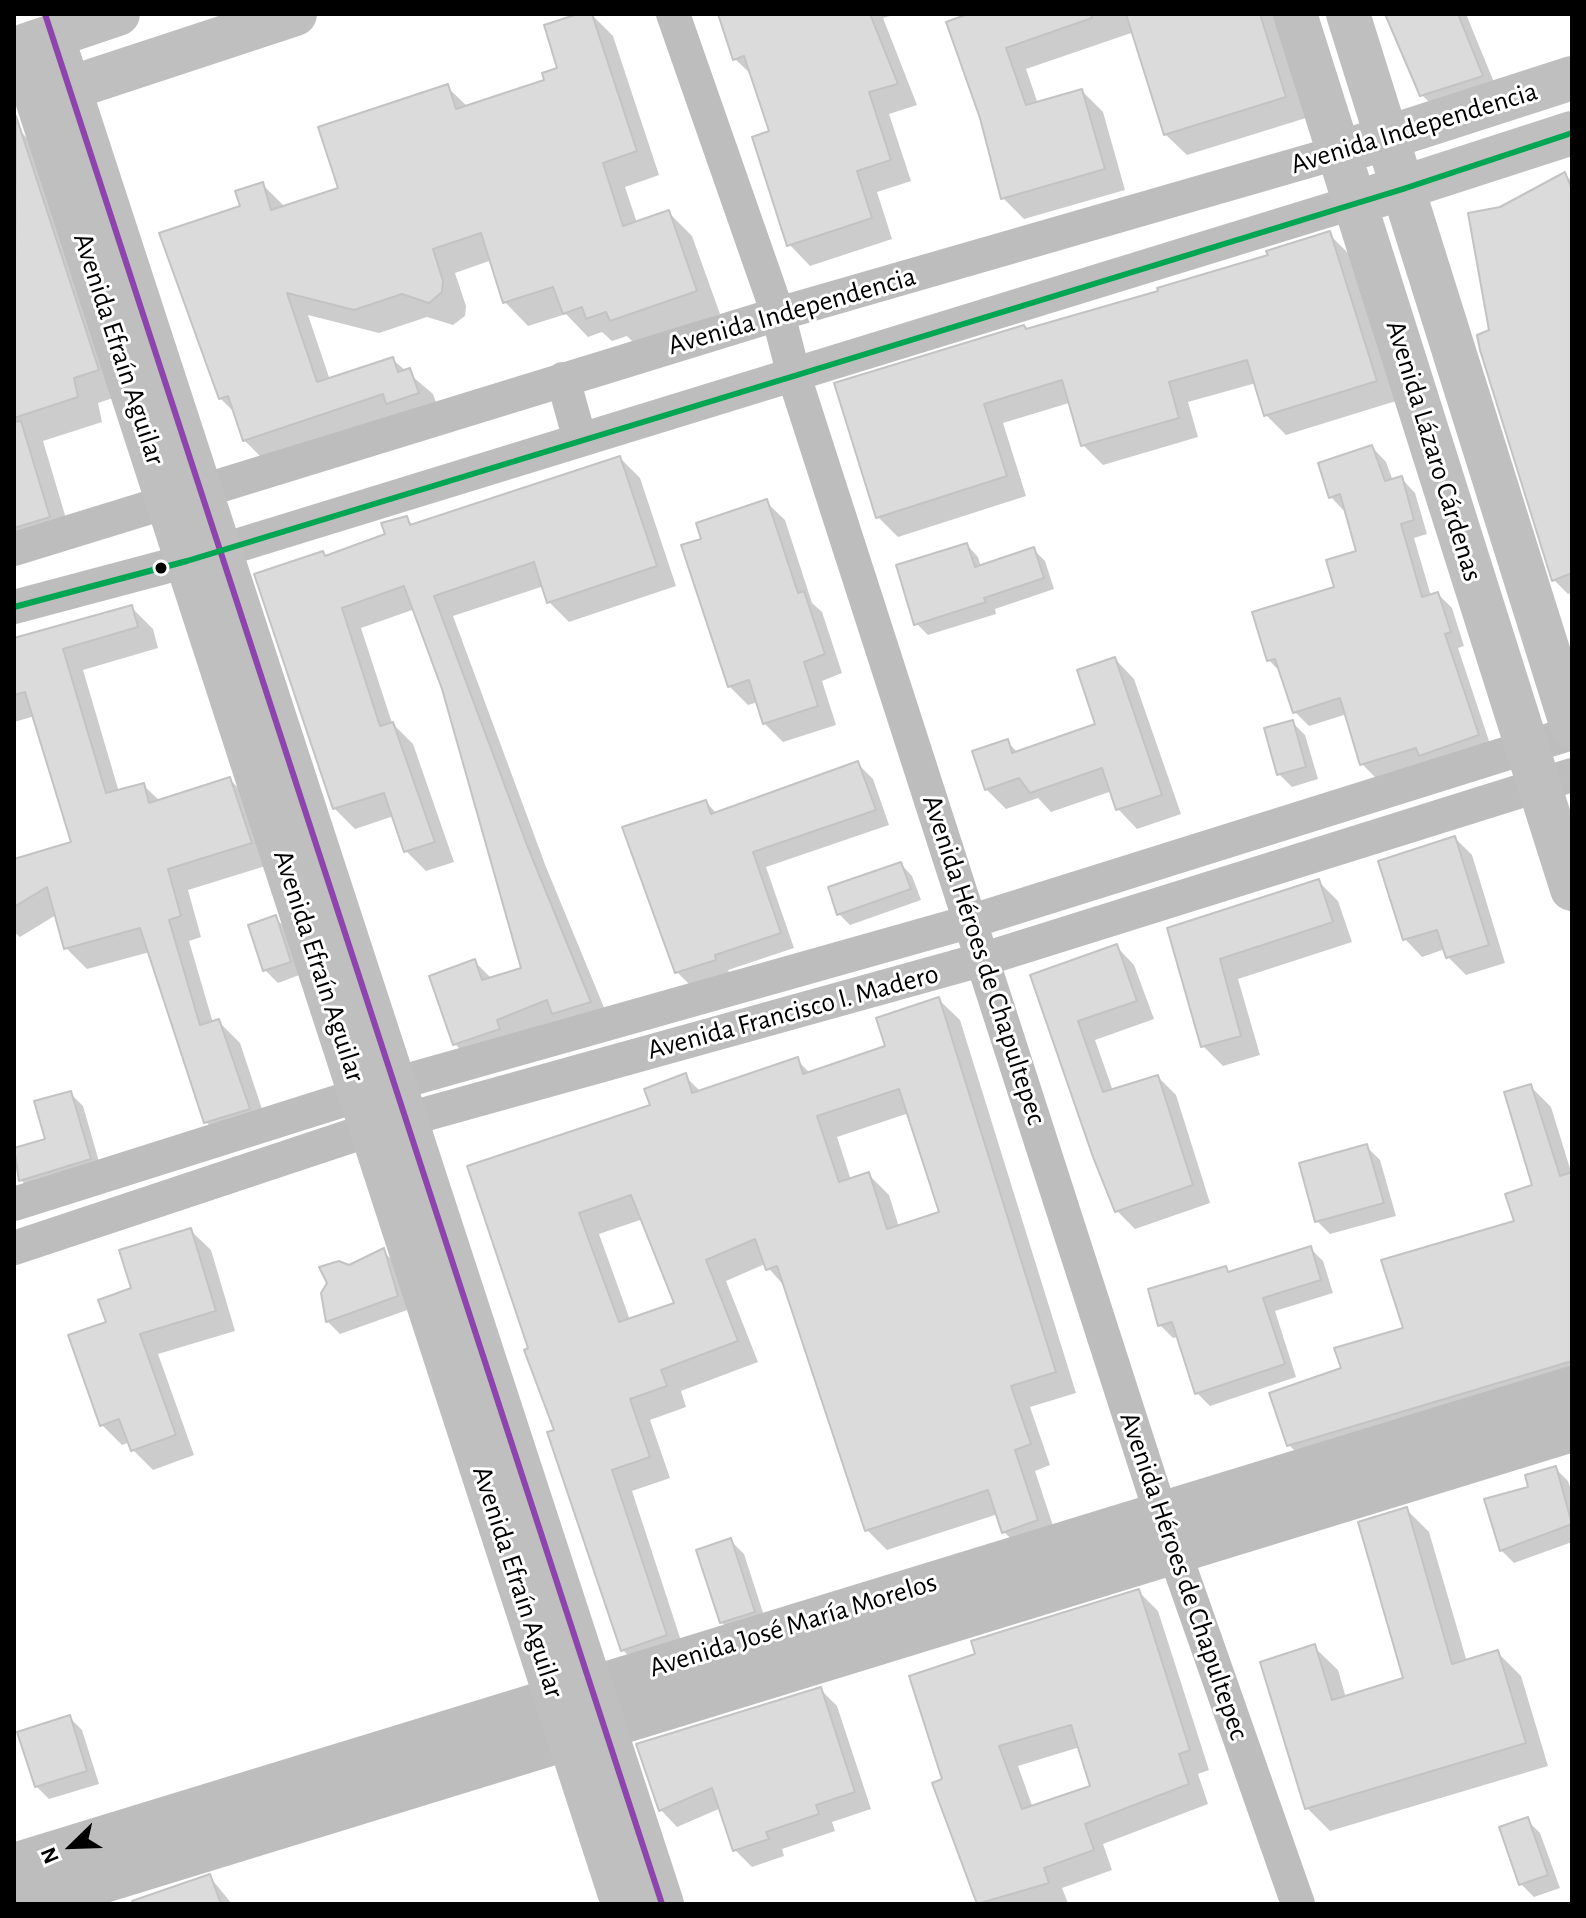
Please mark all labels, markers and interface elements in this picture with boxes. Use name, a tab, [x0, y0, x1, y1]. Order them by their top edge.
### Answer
street label: Avenida Independencia	[1287, 74, 1541, 182]
street label: Avenida Efraín Aguilar	[66, 229, 172, 469]
street label: Avenida Independencia	[664, 260, 920, 362]
street label: Avenida Lázaro Cárdenas	[1378, 317, 1490, 585]
unlabelled marker	[153, 560, 169, 576]
street label: Avenida Héroes de Chapultepec	[915, 791, 1053, 1129]
street label: Avenida Efraín Aguilar	[266, 846, 372, 1086]
street label: Avenida Francisco I. Madero	[644, 957, 942, 1067]
street label: Avenida Héroes de Chapultepec	[1112, 1408, 1256, 1744]
street label: Avenida Efraín Aguilar	[465, 1462, 571, 1702]
street label: Avenida José María Morelos	[645, 1565, 941, 1685]
north arrow	[32, 1806, 112, 1886]
text: N	[37, 1844, 63, 1867]

